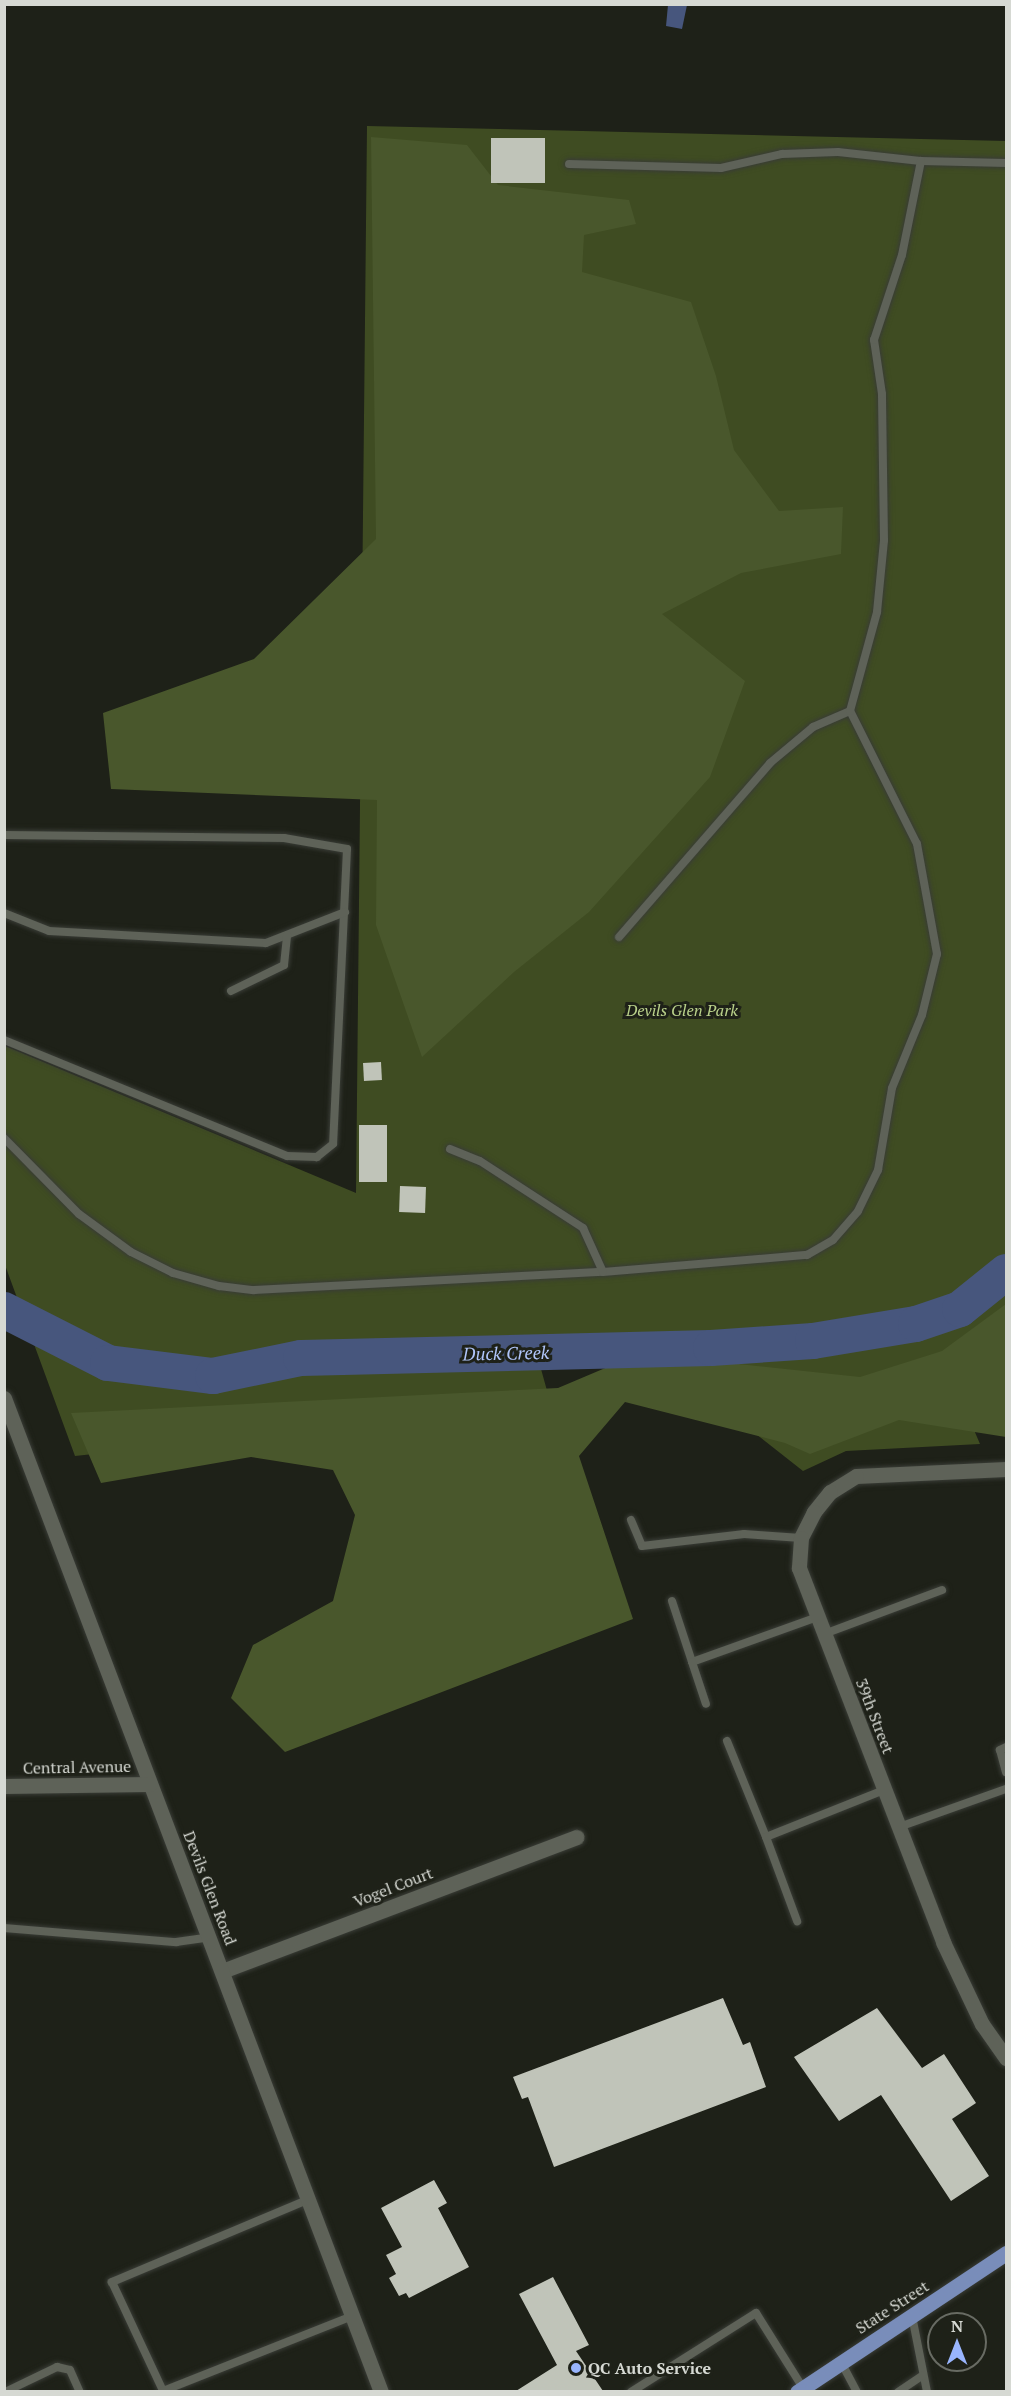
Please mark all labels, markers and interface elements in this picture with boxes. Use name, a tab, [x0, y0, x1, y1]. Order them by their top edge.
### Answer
park label: Devils Glen Park	[626, 1000, 738, 1020]
water label: Duck Creek	[462, 1341, 550, 1365]
street label: 39th Street	[852, 1676, 898, 1756]
street label: Central Avenue	[22, 1756, 132, 1778]
street label: Devils Glen Road	[179, 1828, 241, 1948]
street label: Vogel Court	[351, 1863, 435, 1911]
street label: State Street	[852, 2276, 932, 2338]
north arrow	[927, 2312, 987, 2372]
text: N	[951, 2315, 963, 2337]
place label: QC Auto Service	[588, 2358, 711, 2378]
marker: QC Auto Service	[569, 2361, 583, 2375]

